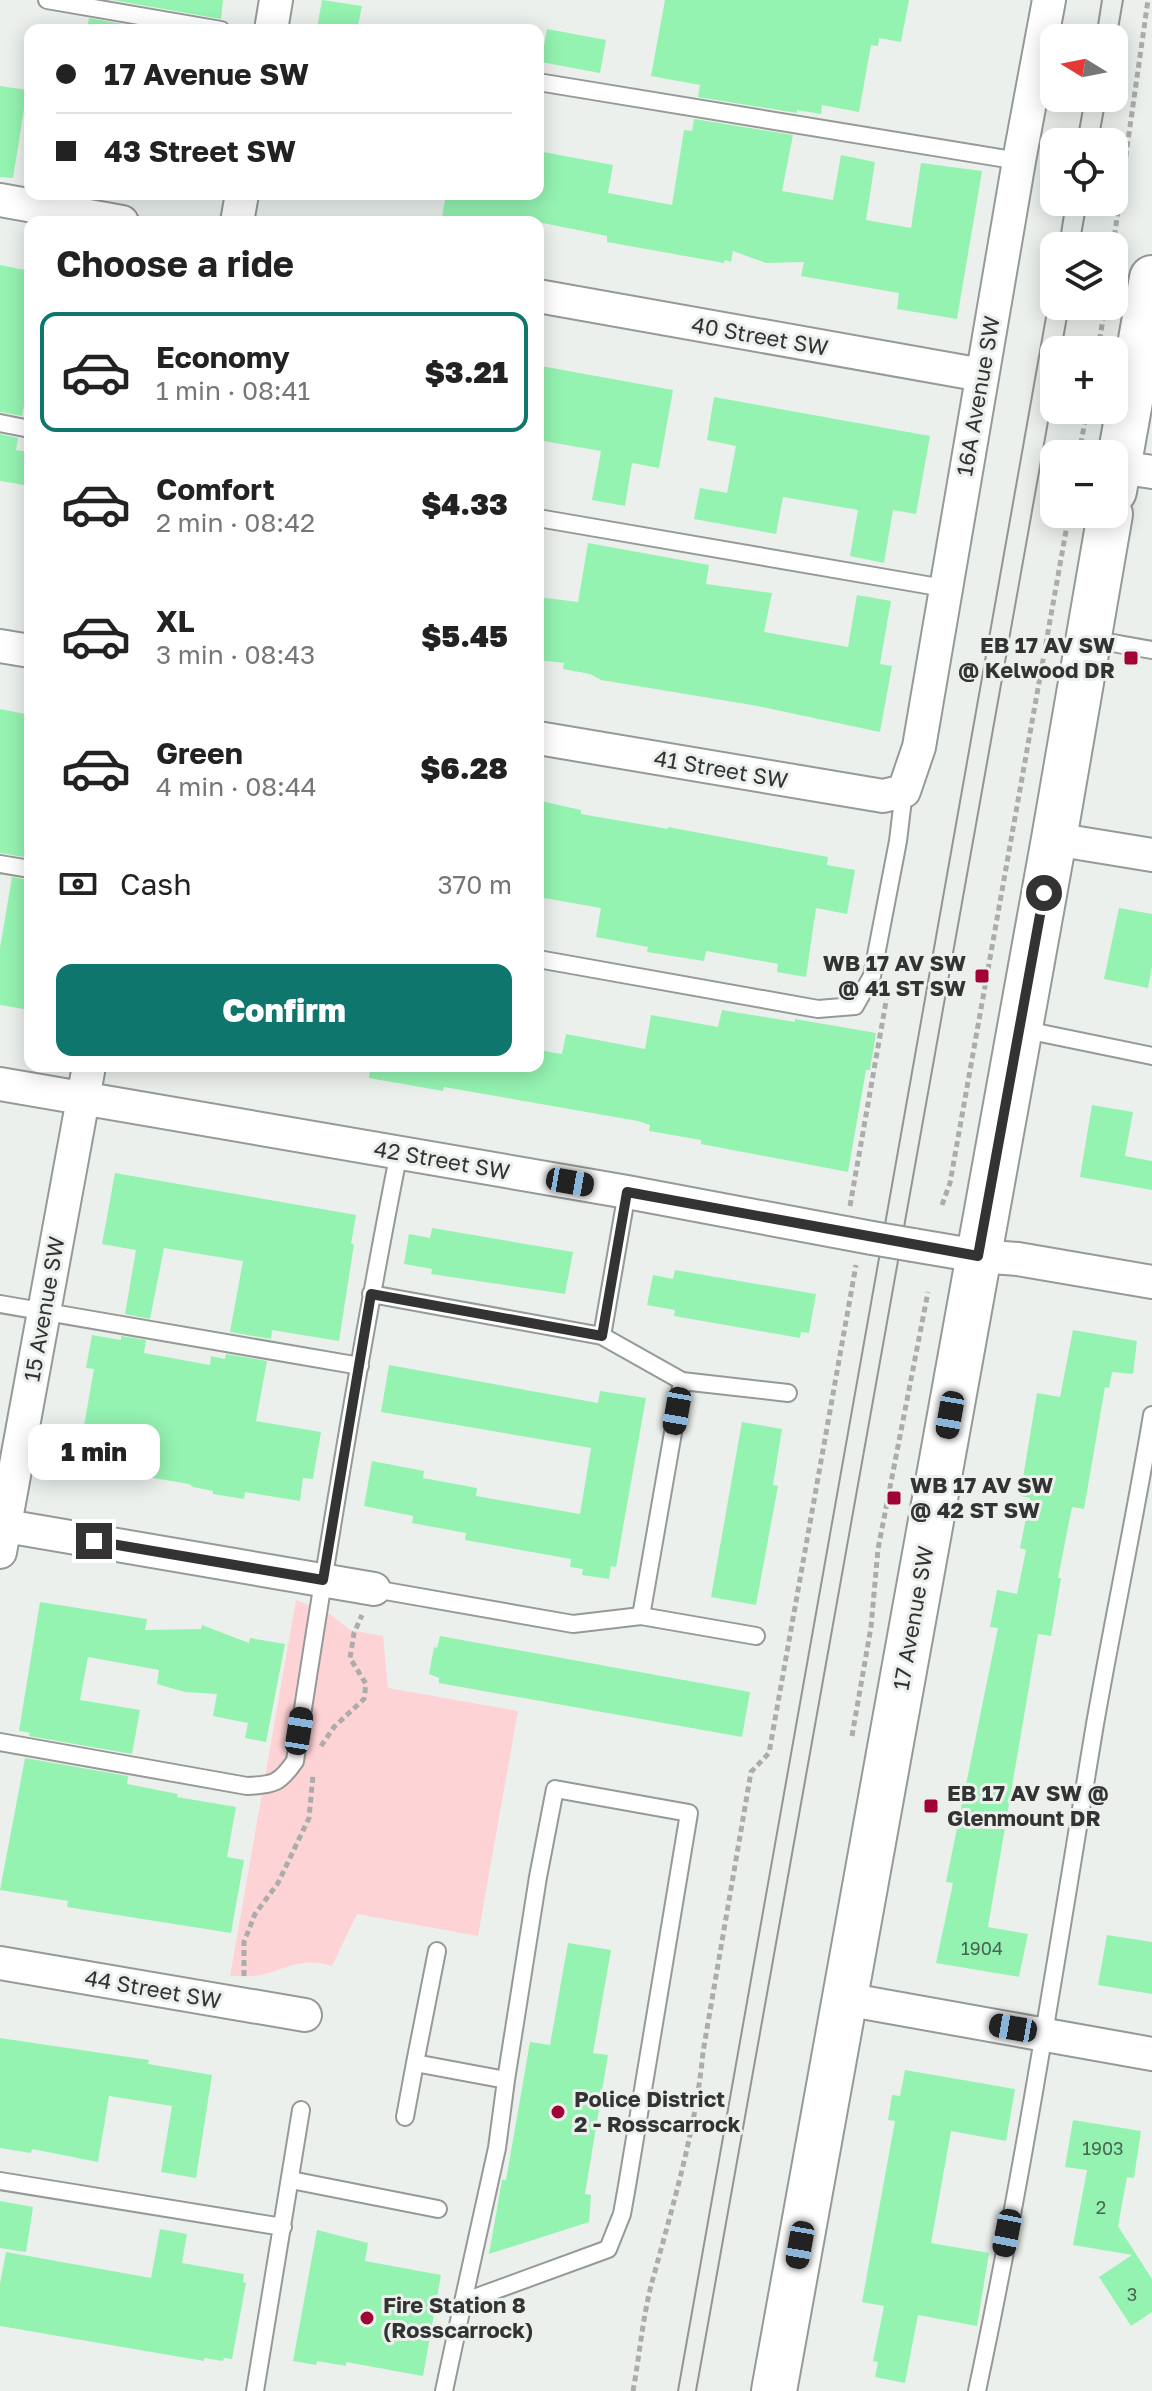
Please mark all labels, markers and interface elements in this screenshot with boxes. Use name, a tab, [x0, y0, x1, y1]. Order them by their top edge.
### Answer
north arrow	[1040, 24, 1128, 112]
map controls	[1040, 24, 1128, 528]
text: 17 Avenue SW	[104, 56, 309, 92]
button: locate	[1040, 128, 1128, 216]
text: 43 Street SW	[104, 133, 296, 169]
button: layers	[1040, 232, 1128, 320]
text: Choose a ride	[56, 242, 294, 285]
street label: 40 Street SW	[690, 310, 830, 361]
street label: 16A Avenue SW	[950, 314, 1005, 478]
icon: car	[60, 336, 132, 408]
button: +	[1040, 336, 1128, 424]
text: Economy	[156, 339, 290, 375]
text: $3.21	[425, 354, 508, 390]
text: 1 min · 08:41	[156, 375, 310, 406]
button: −	[1040, 440, 1128, 528]
icon: car	[60, 468, 132, 540]
text: Comfort	[156, 471, 275, 507]
text: $4.33	[421, 486, 508, 522]
text: 2 min · 08:42	[156, 507, 315, 538]
icon: car	[60, 600, 132, 672]
text: XL	[156, 603, 195, 639]
text: $5.45	[421, 618, 508, 654]
place label: EB 17 AV SW @ Kelwood DR	[958, 631, 1115, 683]
text: 3 min · 08:43	[156, 639, 315, 670]
marker: EB 17 AV SW @ Kelwood DR	[1122, 649, 1140, 667]
icon: car	[60, 732, 132, 804]
text: Green	[156, 735, 243, 771]
street label: 41 Street SW	[652, 743, 790, 794]
text: $6.28	[420, 750, 508, 786]
text: 4 min · 08:44	[156, 771, 317, 802]
icon: cash	[56, 862, 100, 906]
text: Cash	[120, 866, 192, 902]
text: 370 m	[437, 869, 512, 900]
route start	[1026, 875, 1062, 911]
place label: WB 17 AV SW @ 41 ST SW	[823, 949, 966, 1001]
button: Confirm	[56, 964, 512, 1056]
marker: WB 17 AV SW @ 41 ST SW	[973, 967, 991, 985]
street label: 42 Street SW	[372, 1134, 512, 1185]
car	[544, 1166, 596, 1198]
street label: 15 Avenue SW	[17, 1234, 70, 1384]
car	[661, 1385, 693, 1437]
car	[934, 1389, 966, 1441]
callout: 1 min	[28, 1425, 160, 1481]
text: 1 min	[61, 1436, 127, 1467]
place label: WB 17 AV SW @ 42 ST SW	[910, 1471, 1053, 1523]
marker: WB 17 AV SW @ 42 ST SW	[885, 1489, 903, 1507]
route end	[76, 1523, 112, 1559]
street label: 17 Avenue SW	[887, 1544, 938, 1692]
car	[283, 1705, 315, 1757]
place label: EB 17 AV SW @ Glenmount DR	[947, 1779, 1109, 1831]
marker: EB 17 AV SW @ Glenmount DR	[922, 1797, 940, 1815]
house number: 1904	[961, 1937, 1003, 1959]
street label: 44 Street SW	[83, 1963, 223, 2014]
car	[987, 2012, 1039, 2044]
place label: Police District 2 - Rosscarrock	[574, 2085, 741, 2137]
marker: Police District 2 - Rosscarrock	[549, 2103, 567, 2121]
house number: 1903	[1082, 2137, 1124, 2159]
house number: 2	[1096, 2196, 1106, 2218]
car	[991, 2207, 1023, 2259]
car	[784, 2219, 816, 2271]
house number: 3	[1127, 2283, 1137, 2305]
place label: Fire Station 8 (Rosscarrock)	[383, 2291, 533, 2343]
marker: Fire Station 8 (Rosscarrock)	[358, 2309, 376, 2327]

